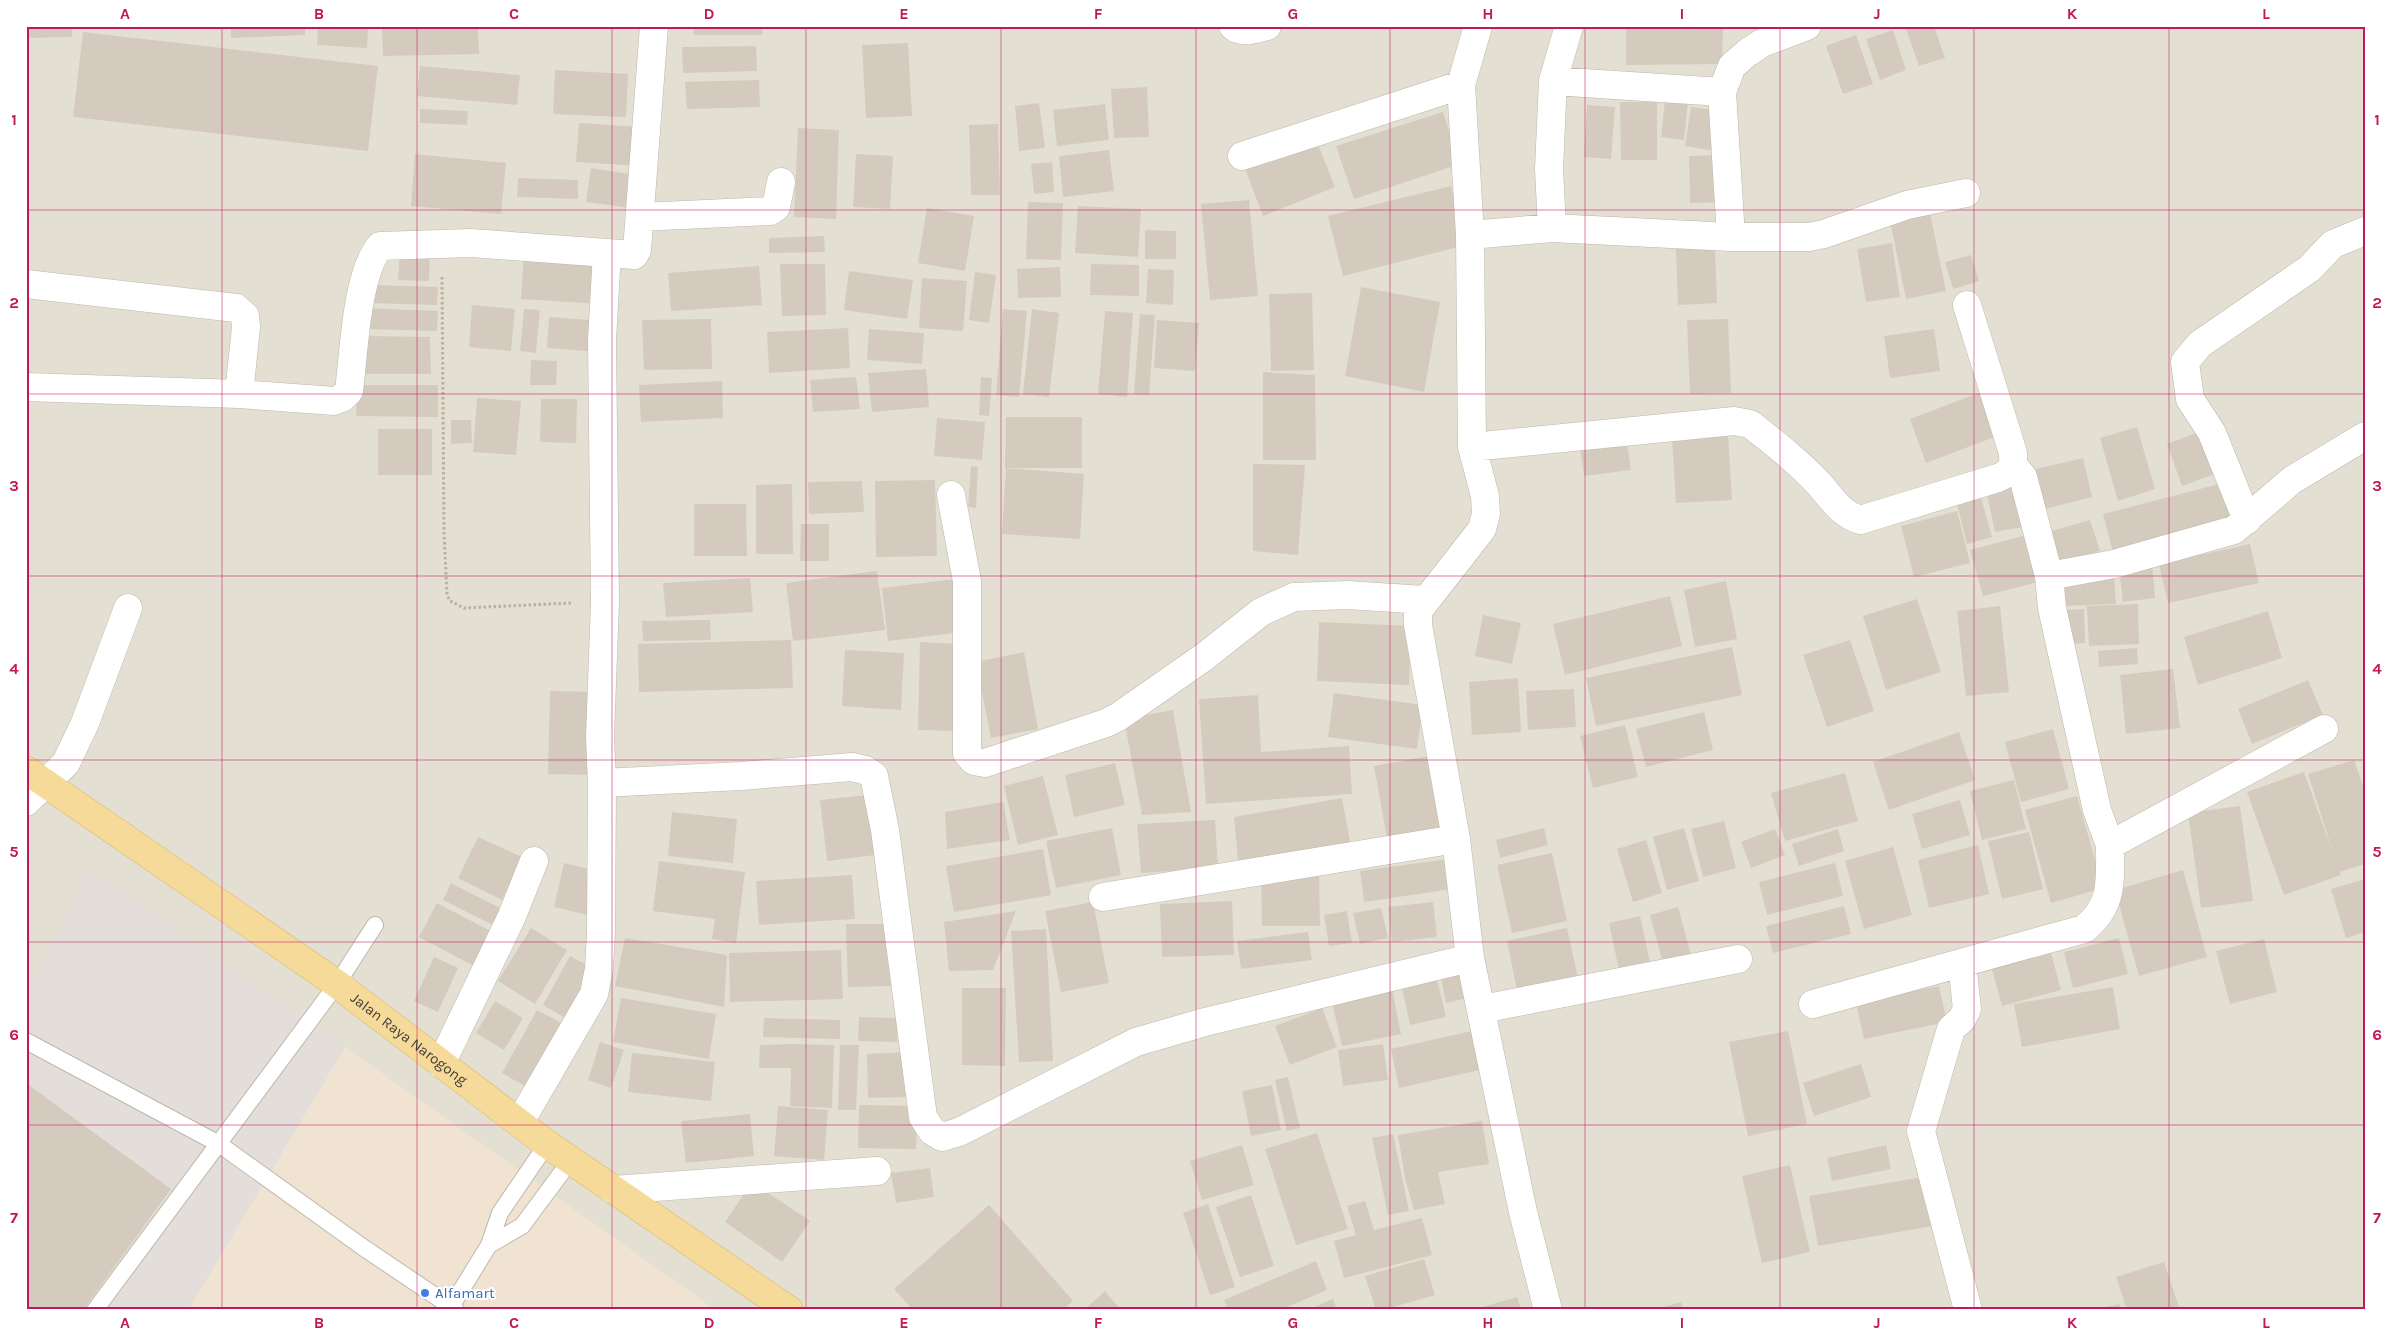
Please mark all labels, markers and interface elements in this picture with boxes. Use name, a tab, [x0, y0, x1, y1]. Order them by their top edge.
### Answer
text: A	[120, 4, 130, 23]
text: B	[314, 4, 324, 23]
text: C	[509, 4, 519, 23]
text: D	[704, 4, 715, 23]
text: E	[899, 4, 909, 23]
text: F	[1094, 4, 1103, 23]
text: G	[1288, 4, 1298, 23]
text: H	[1482, 4, 1494, 23]
text: I	[1680, 4, 1684, 23]
text: J	[1873, 4, 1881, 23]
text: K	[2067, 4, 2078, 23]
text: L	[2262, 4, 2270, 23]
text: 1	[11, 110, 17, 129]
text: 1	[2374, 110, 2380, 129]
text: 2	[9, 293, 19, 312]
text: 2	[2372, 293, 2382, 312]
text: 3	[9, 476, 19, 495]
text: 3	[2372, 476, 2382, 495]
text: 4	[9, 659, 19, 678]
text: 4	[2372, 659, 2382, 678]
text: 5	[9, 842, 19, 861]
text: 5	[2372, 842, 2382, 861]
street label: Jalan Raya Narogong	[347, 989, 471, 1089]
text: 6	[9, 1025, 19, 1044]
text: 6	[2372, 1025, 2382, 1044]
text: 7	[10, 1208, 18, 1227]
text: 7	[2373, 1208, 2381, 1227]
place label: Alfamart	[435, 1284, 495, 1302]
marker: Alfamart	[419, 1287, 431, 1299]
text: A	[120, 1313, 130, 1332]
text: B	[314, 1313, 324, 1332]
text: C	[509, 1313, 519, 1332]
text: D	[704, 1313, 715, 1332]
text: E	[899, 1313, 909, 1332]
text: F	[1094, 1313, 1103, 1332]
text: G	[1288, 1313, 1298, 1332]
text: H	[1482, 1313, 1494, 1332]
text: I	[1680, 1313, 1684, 1332]
text: J	[1873, 1313, 1881, 1332]
text: K	[2067, 1313, 2078, 1332]
text: L	[2262, 1313, 2270, 1332]

